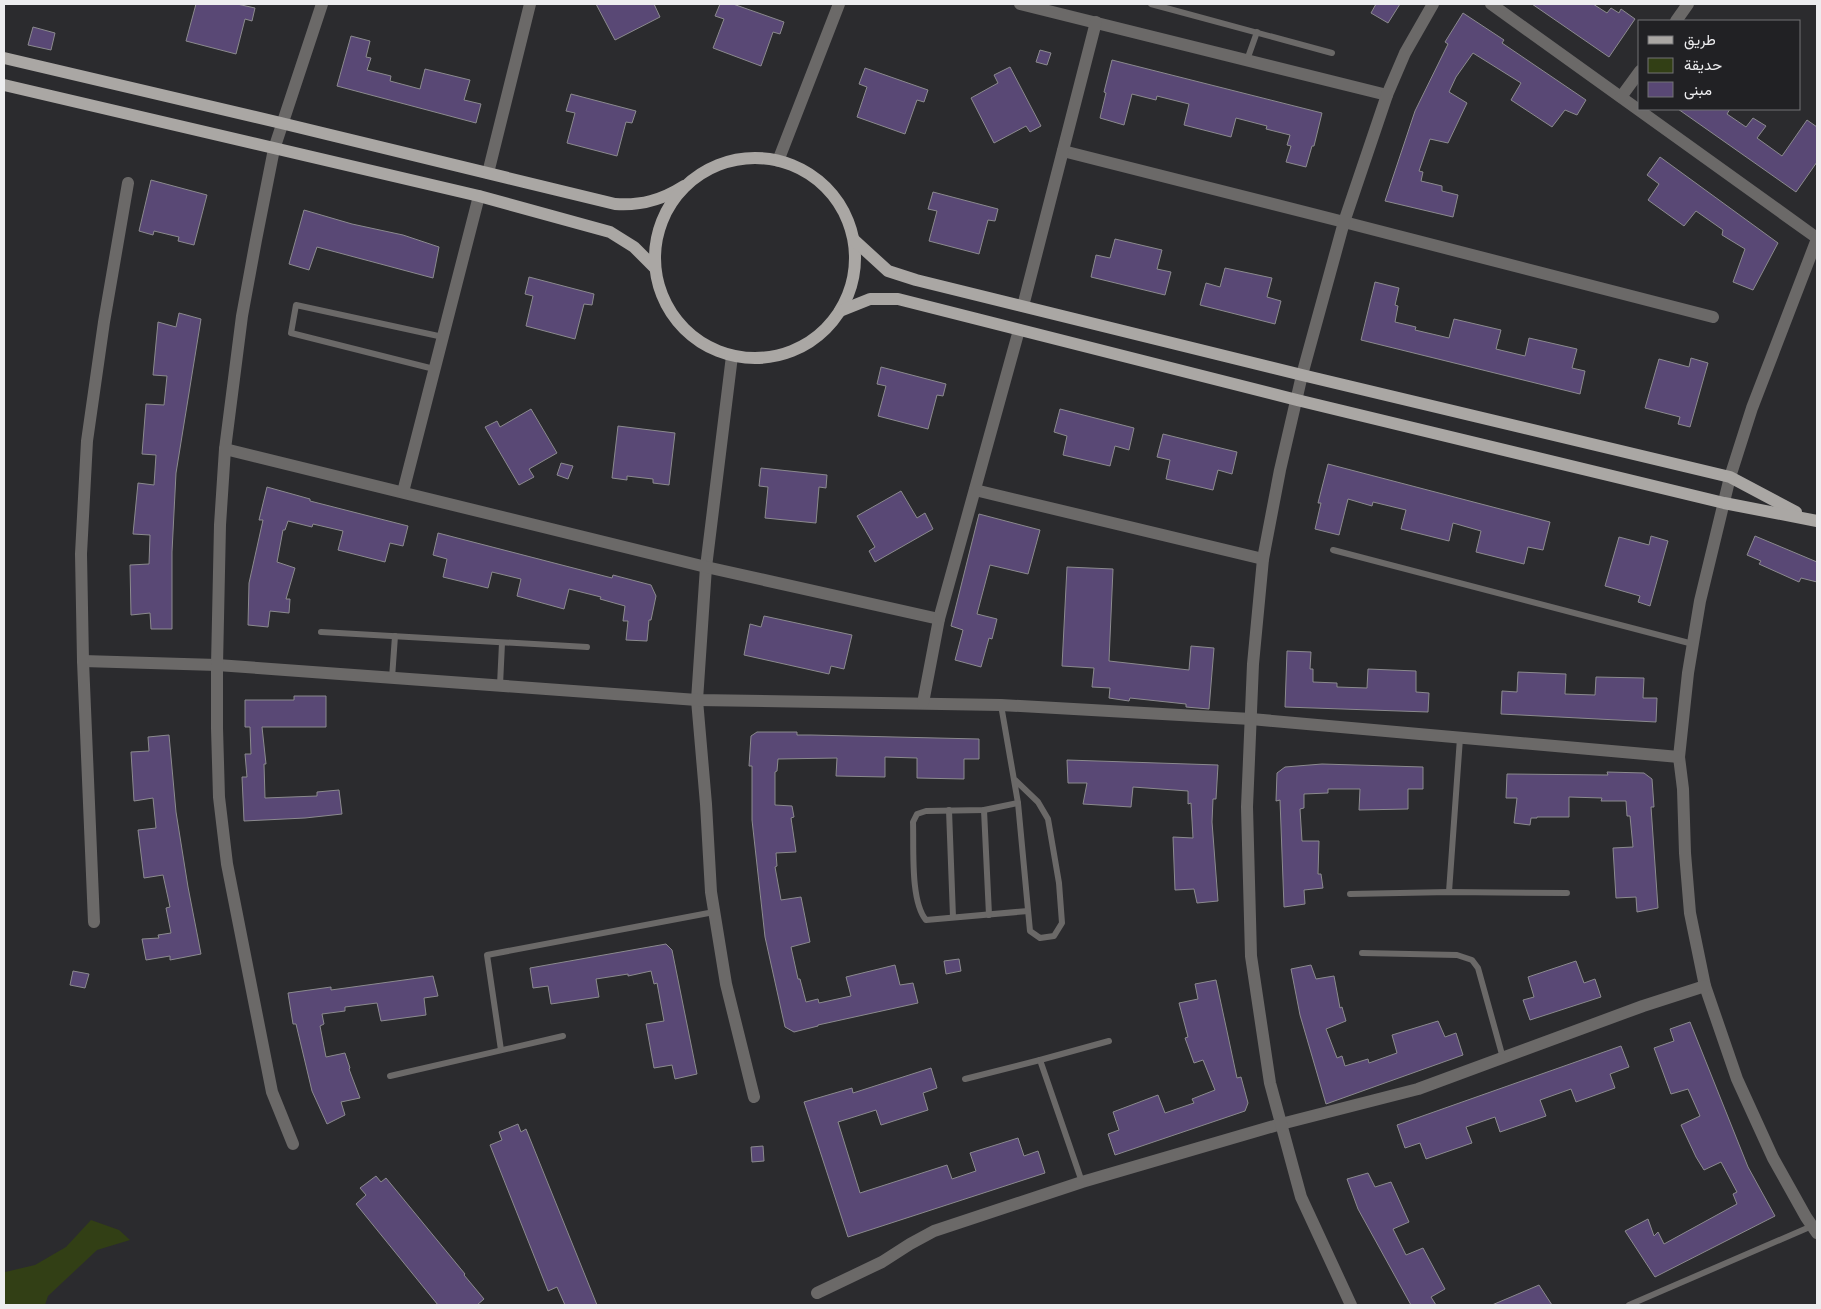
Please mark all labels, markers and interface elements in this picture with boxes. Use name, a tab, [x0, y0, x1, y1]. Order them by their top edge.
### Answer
legend	[1638, 20, 1801, 110]
text: طريق	[1684, 29, 1716, 50]
text: حديقة	[1684, 54, 1722, 74]
text: مبنى	[1684, 79, 1712, 100]

